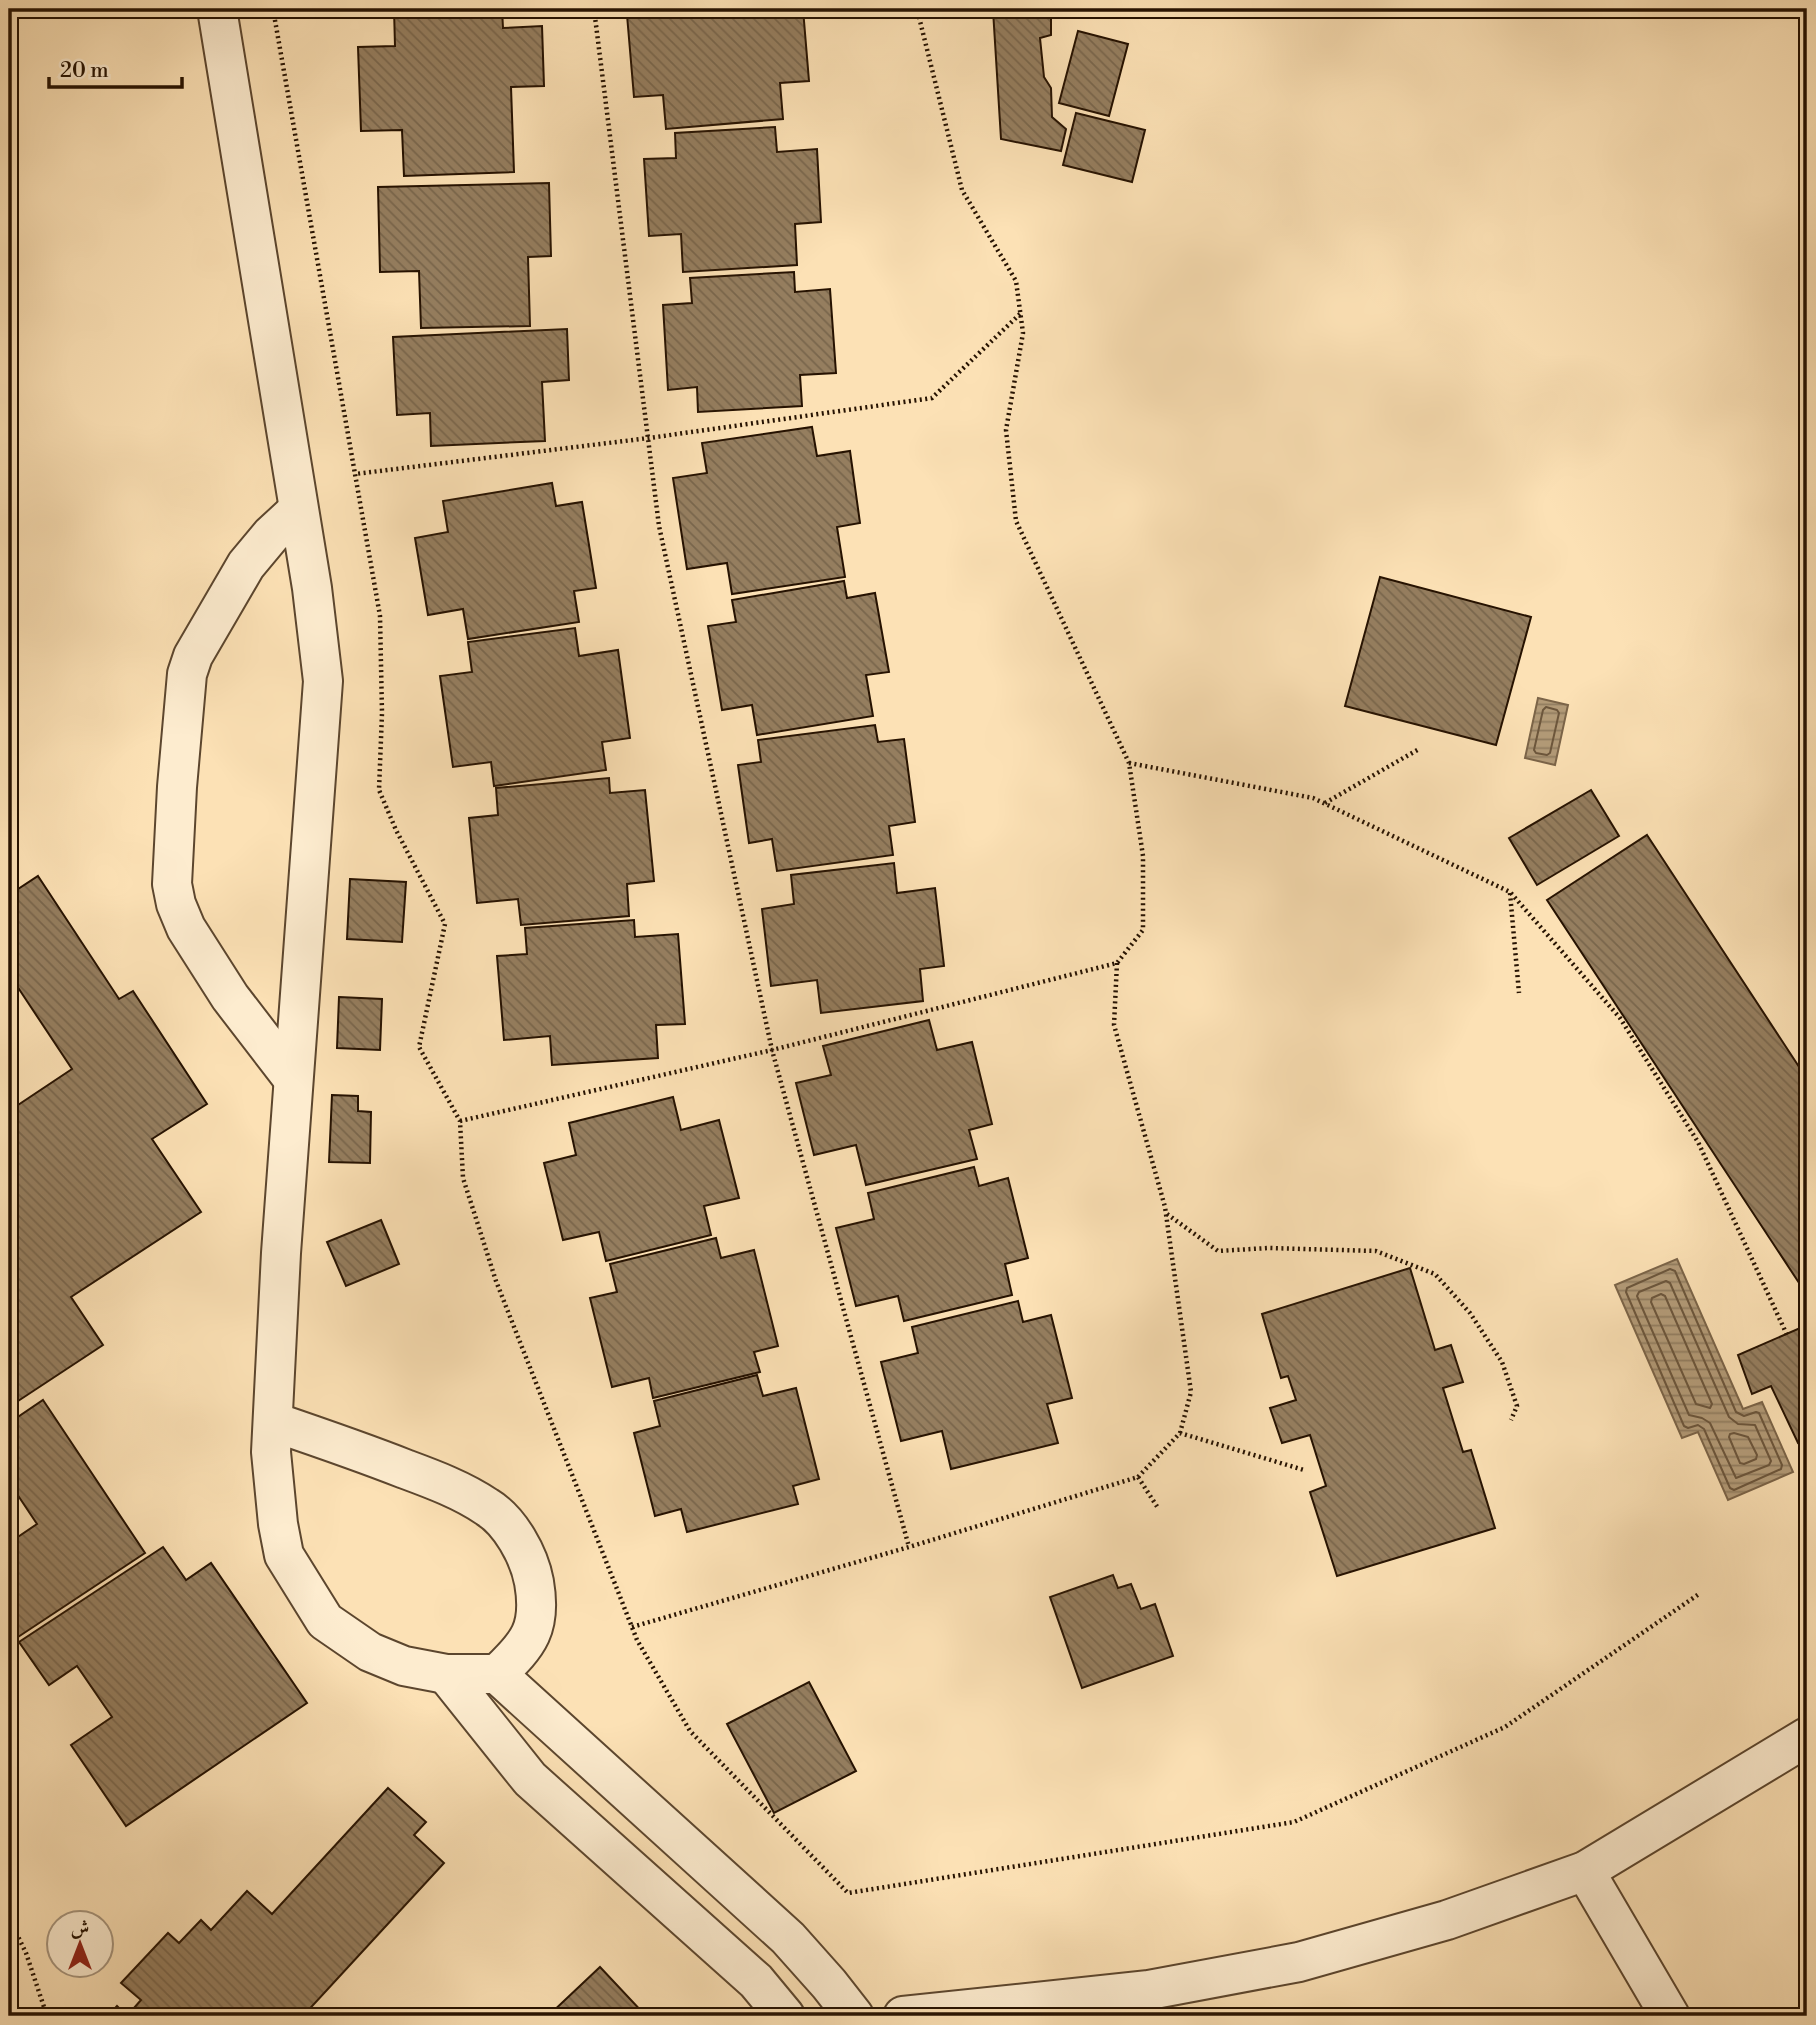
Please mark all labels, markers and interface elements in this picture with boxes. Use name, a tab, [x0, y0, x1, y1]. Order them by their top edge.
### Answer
scale bar	[49, 46, 182, 90]
text: 20 m	[60, 58, 109, 84]
north arrow	[46, 1910, 116, 1980]
text: ش	[71, 1916, 89, 1940]

